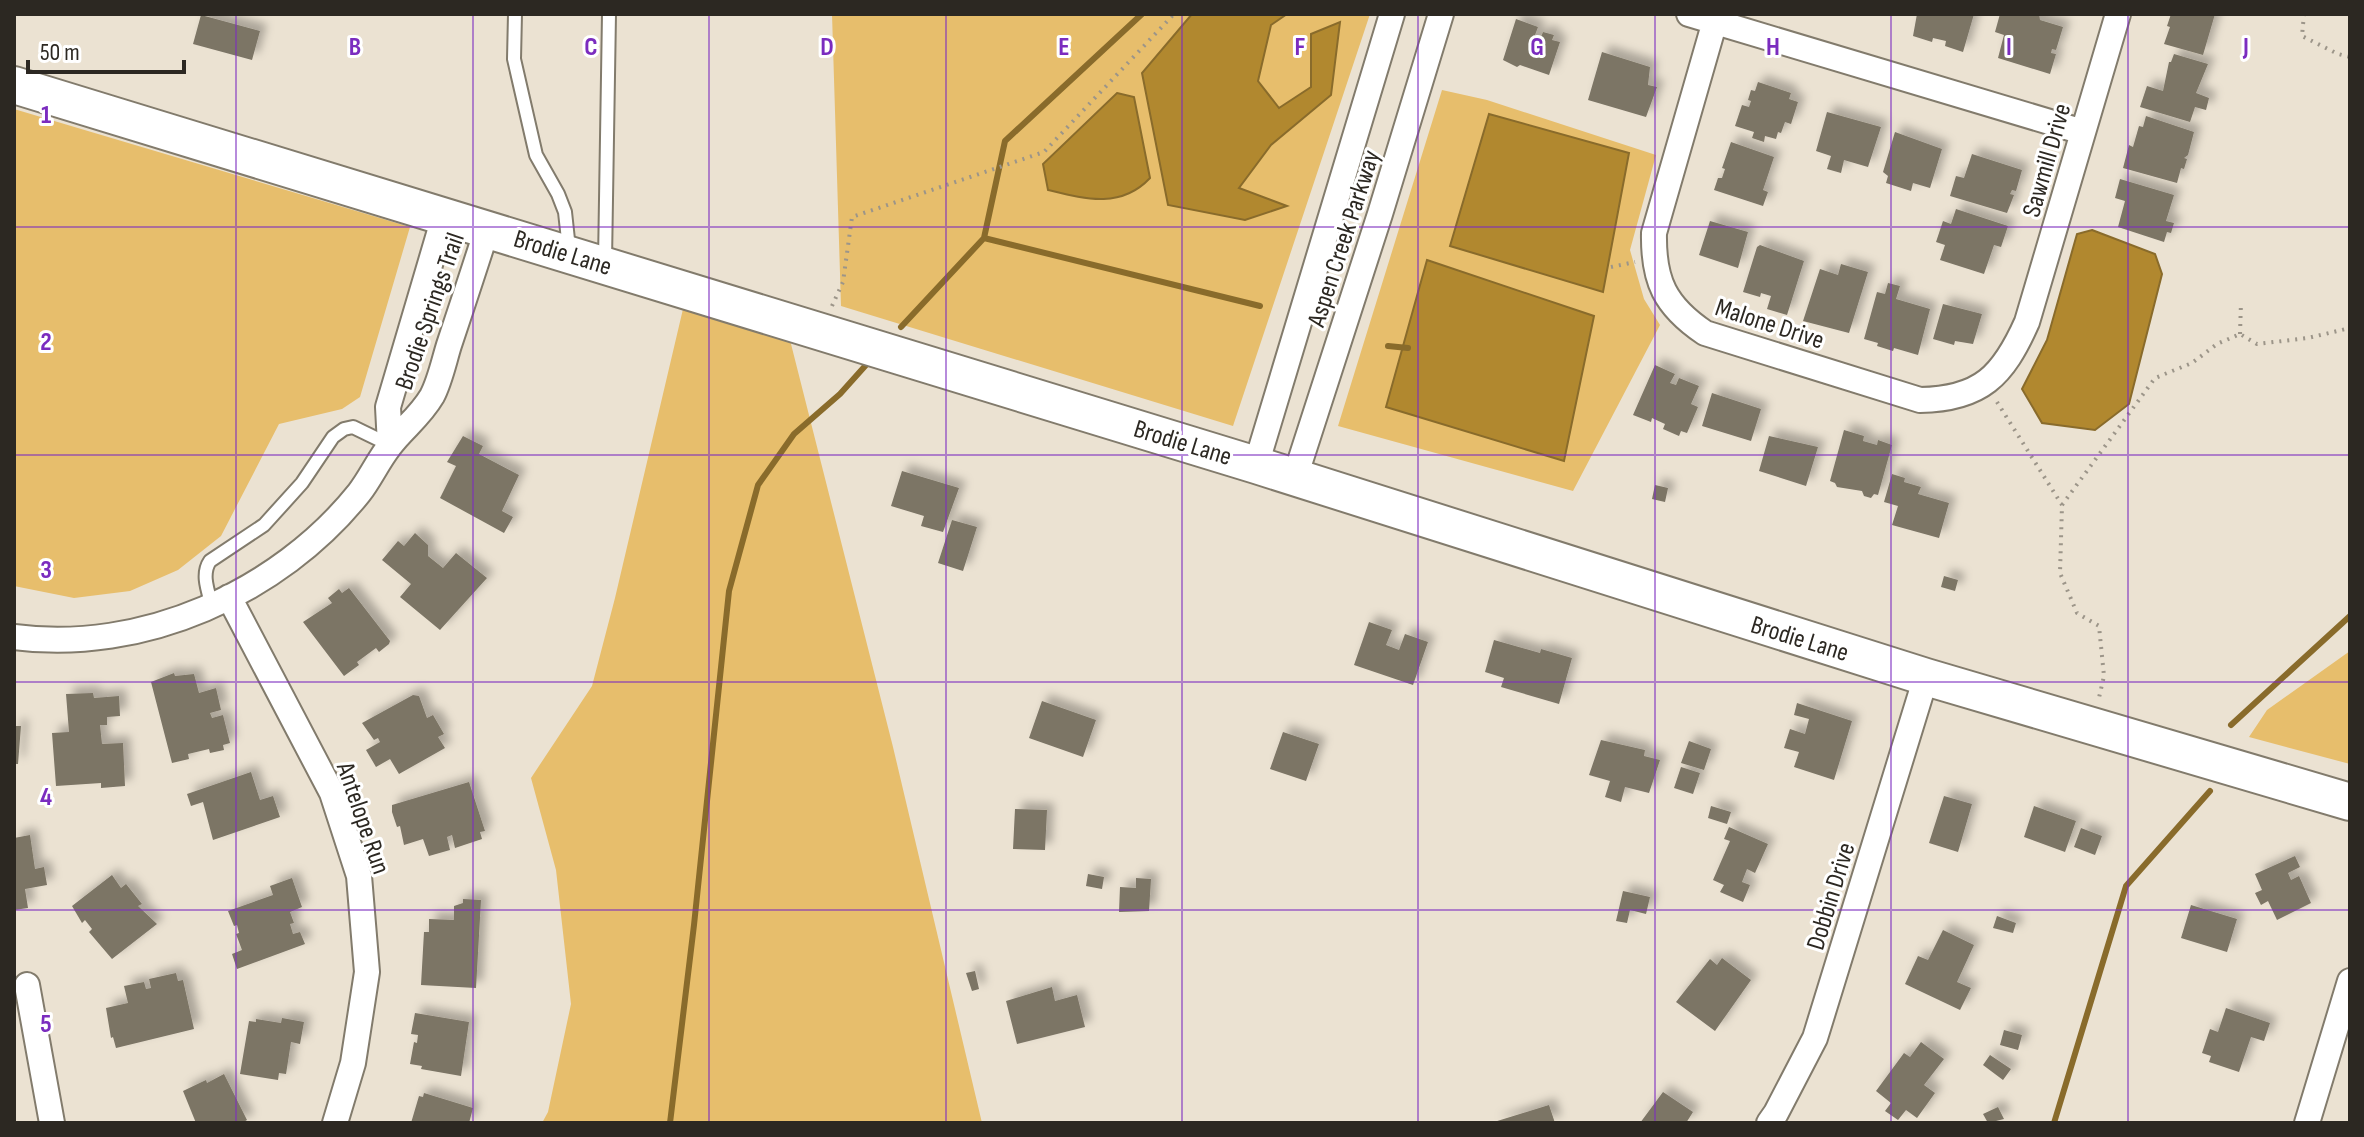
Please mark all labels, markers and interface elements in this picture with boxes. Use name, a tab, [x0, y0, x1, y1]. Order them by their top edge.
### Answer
scale bar	[28, 24, 184, 74]
text: B	[349, 32, 361, 63]
text: C	[584, 32, 598, 63]
text: D	[820, 32, 834, 63]
text: E	[1058, 32, 1070, 63]
text: F	[1295, 32, 1306, 63]
text: G	[1530, 32, 1544, 63]
text: H	[1766, 32, 1780, 63]
text: I	[2006, 32, 2012, 63]
text: J	[2242, 32, 2249, 63]
text: 50 m	[40, 38, 80, 67]
text: 1	[41, 100, 51, 131]
street label: Sawmill Drive	[2017, 100, 2078, 221]
street label: Aspen Creek Parkway	[1301, 146, 1388, 332]
street label: Brodie Lane	[510, 224, 615, 283]
street label: Brodie Springs Trail	[389, 229, 472, 394]
street label: Malone Drive	[1711, 292, 1828, 357]
text: 2	[40, 327, 52, 358]
street label: Brodie Lane	[1130, 414, 1235, 473]
text: 3	[40, 555, 52, 586]
street label: Brodie Lane	[1747, 610, 1852, 669]
street label: Antelope Run	[329, 758, 396, 878]
text: 4	[40, 782, 52, 813]
street label: Dobbin Drive	[1800, 839, 1862, 954]
text: 5	[40, 1009, 52, 1040]

